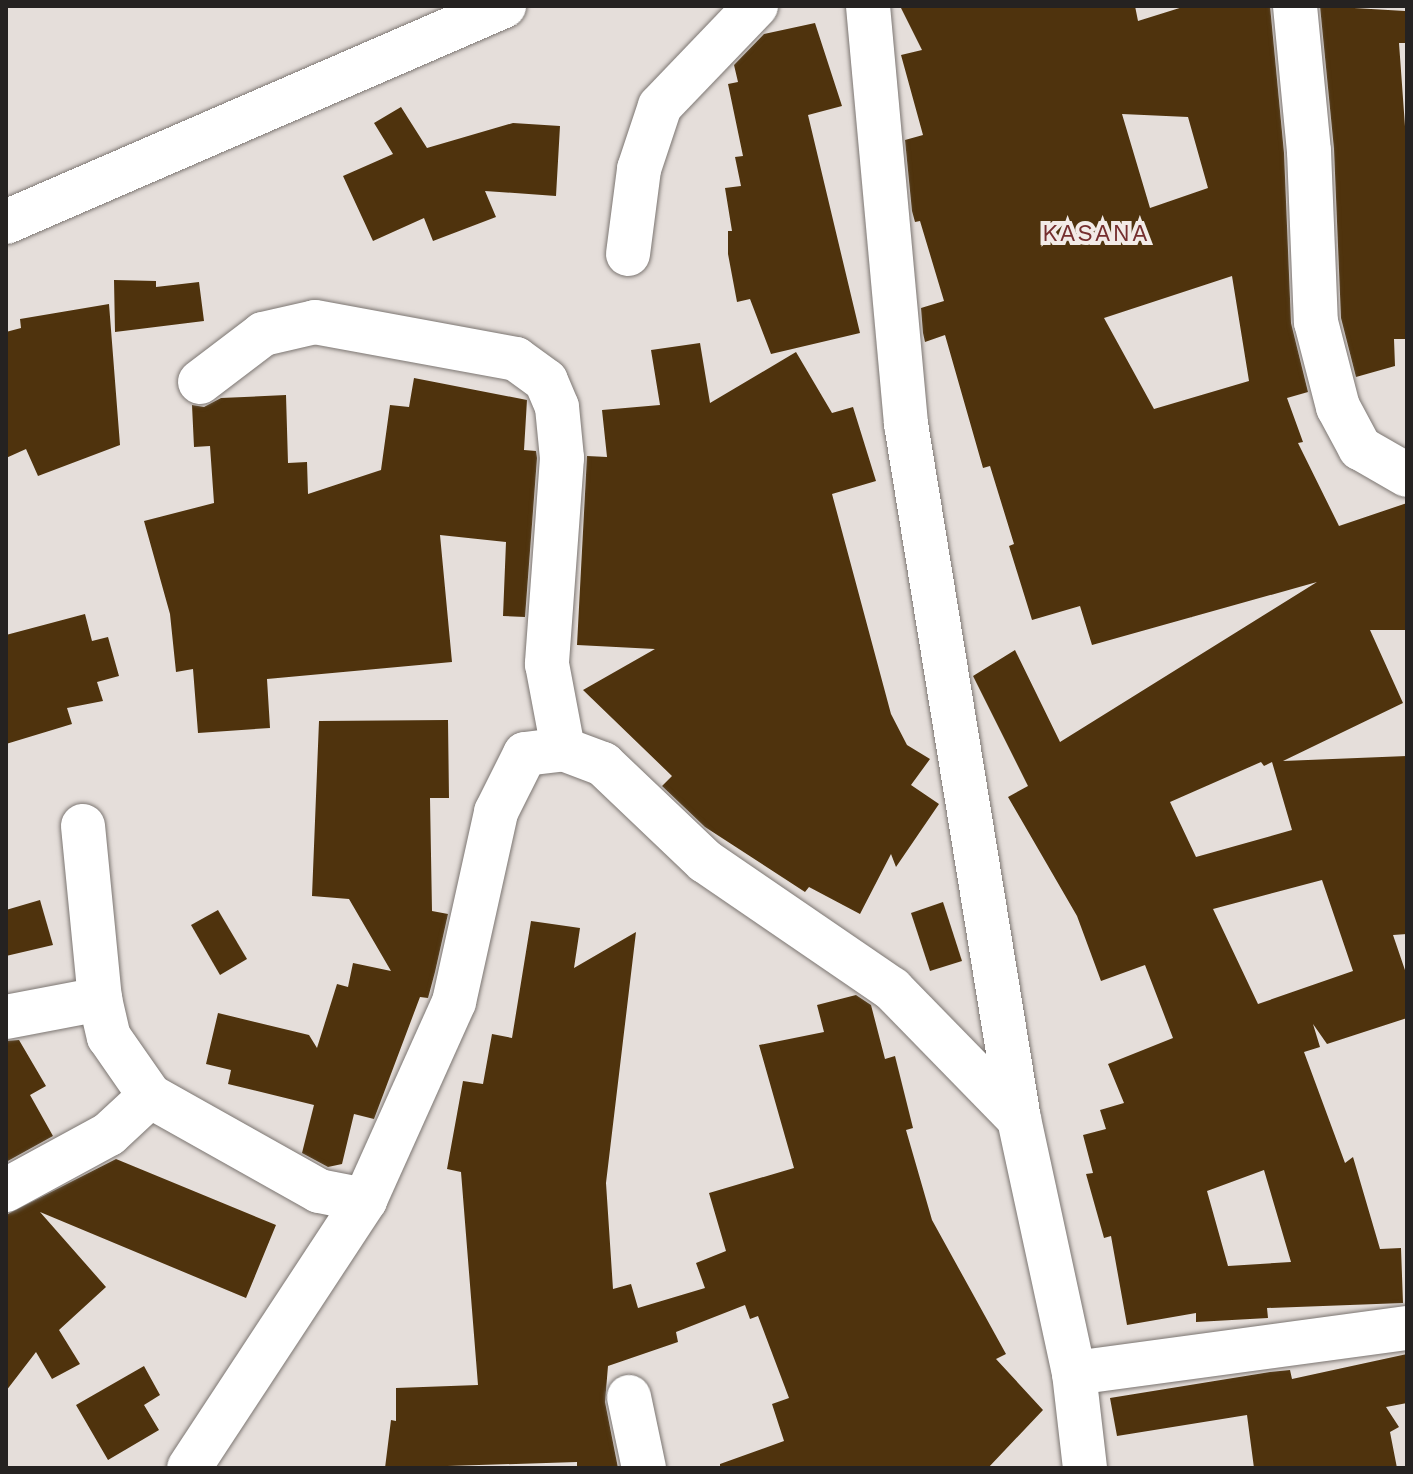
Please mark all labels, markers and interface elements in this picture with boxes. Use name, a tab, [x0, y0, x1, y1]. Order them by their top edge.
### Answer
district label: KASANA	[1042, 220, 1150, 248]

